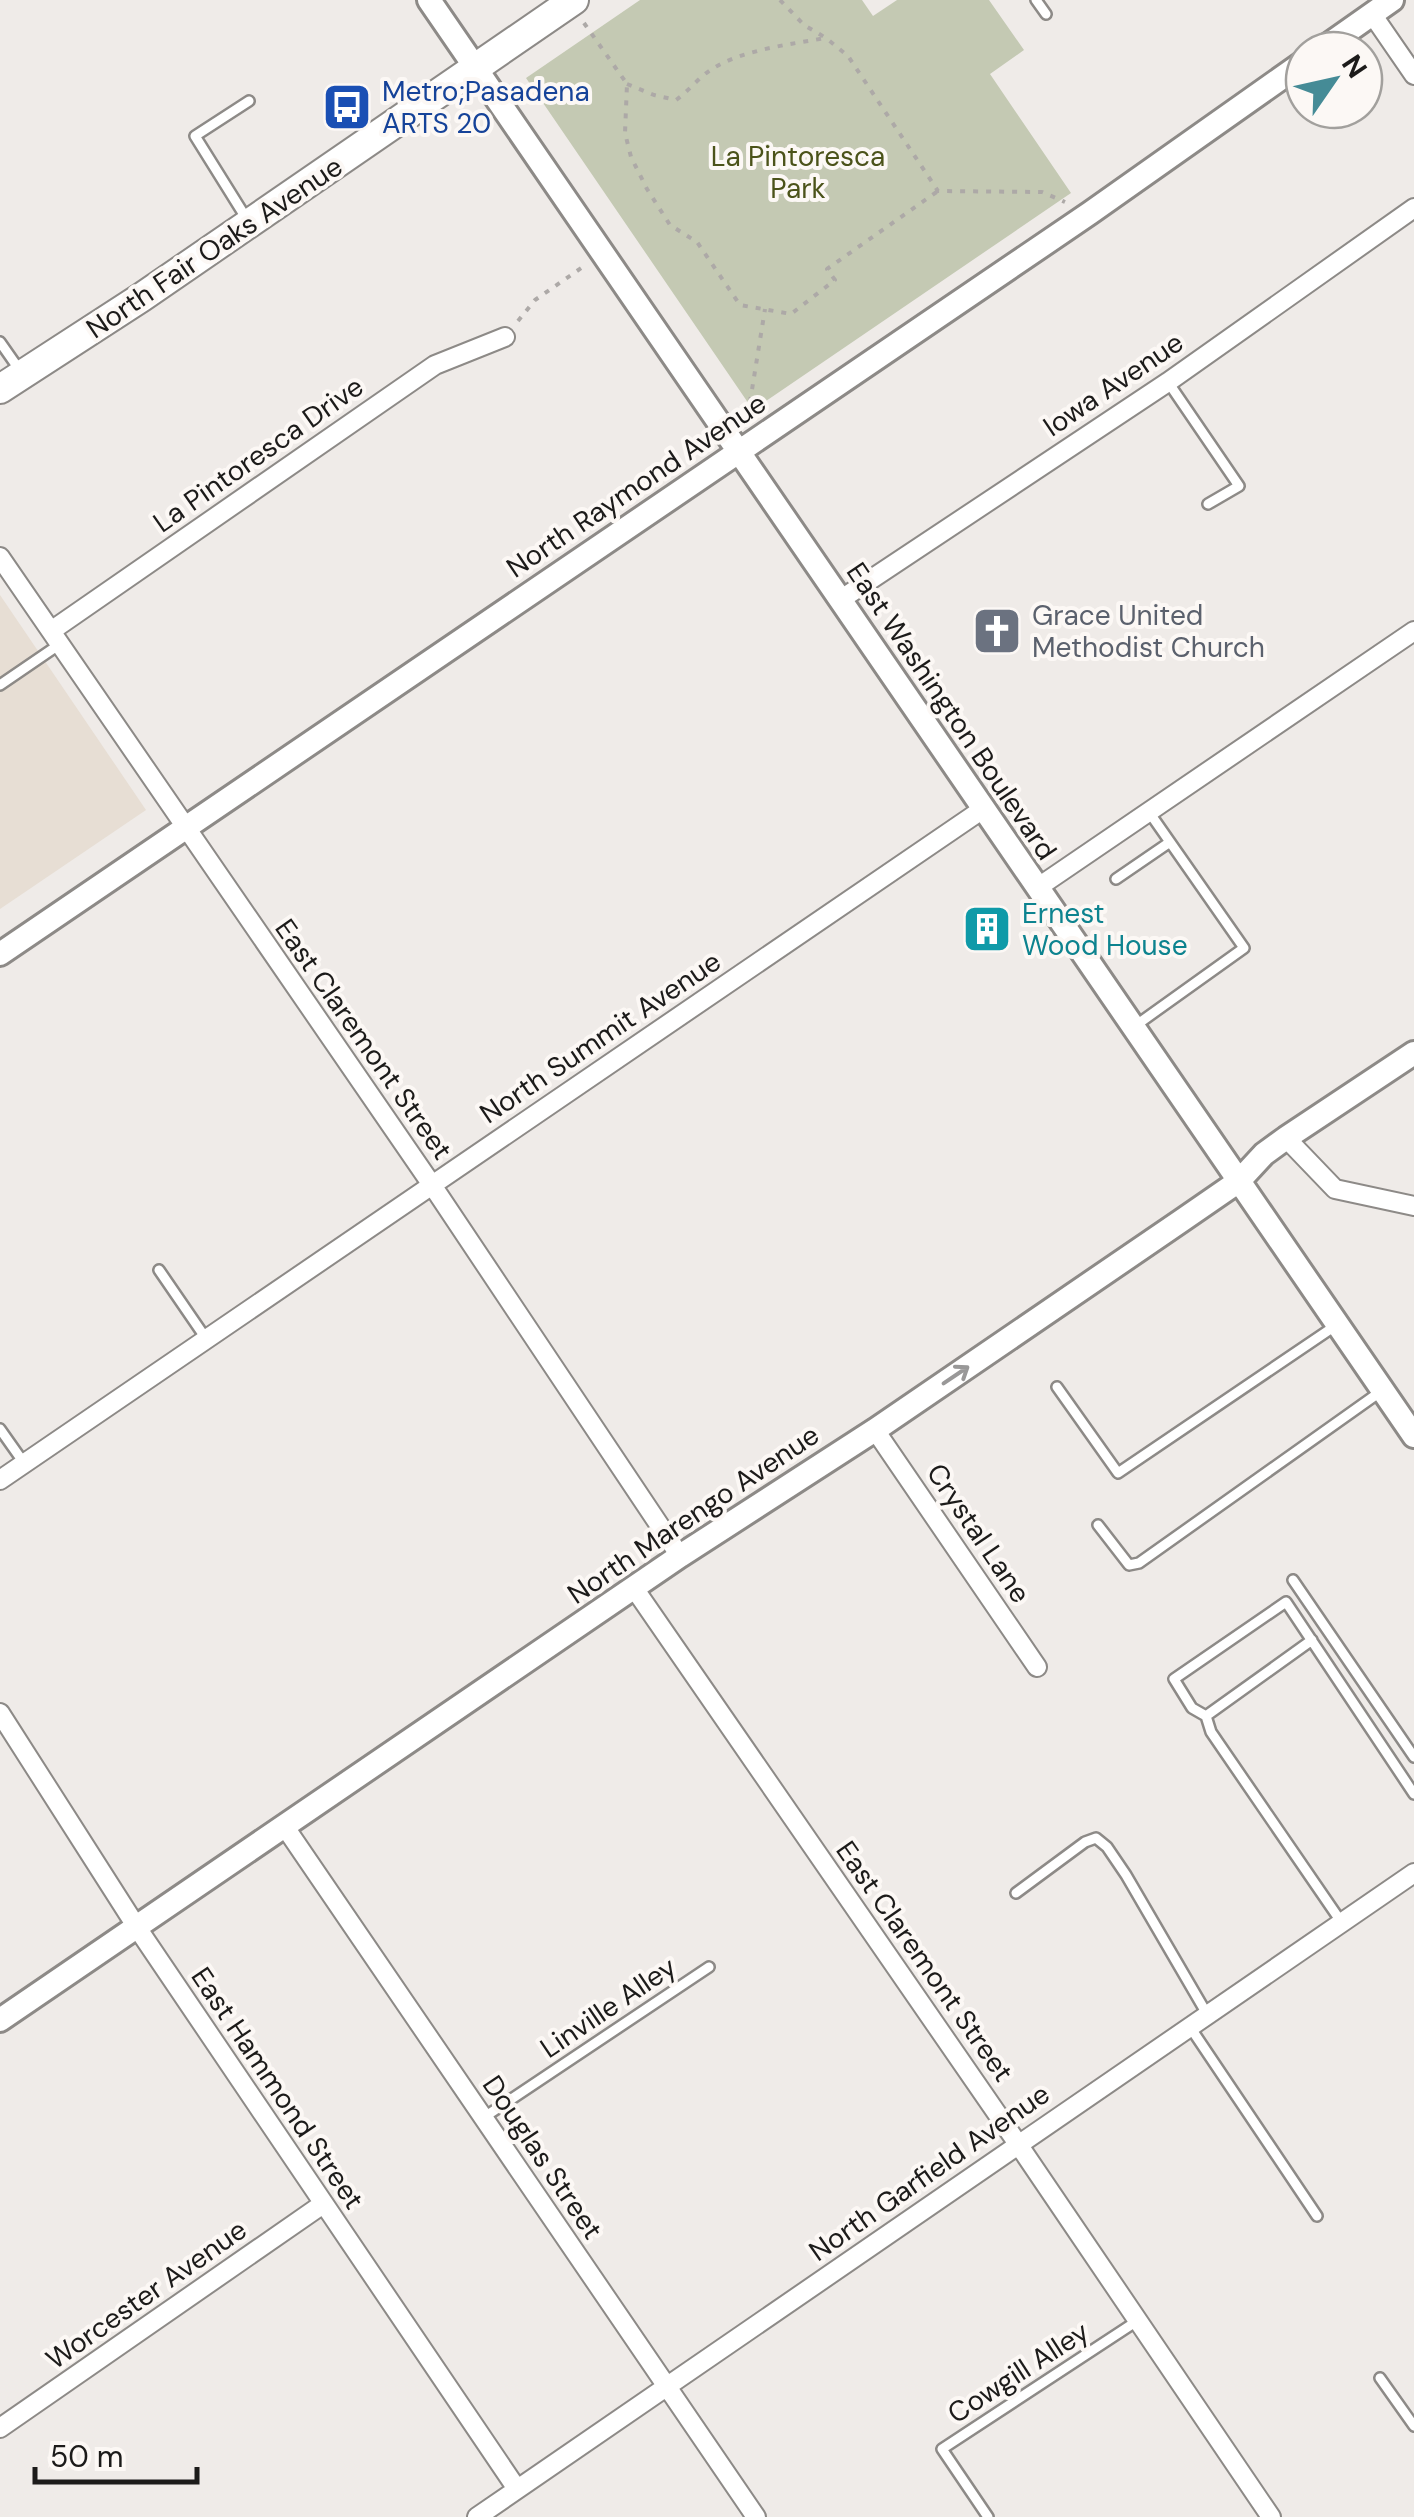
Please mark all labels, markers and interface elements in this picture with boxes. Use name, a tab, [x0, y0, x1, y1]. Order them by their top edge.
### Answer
north arrow	[1284, 30, 1384, 130]
text: N	[1333, 47, 1375, 85]
place label: Metro;Pasadena ARTS 20	[382, 73, 590, 142]
bus stop icon: Metro;Pasadena ARTS 20	[321, 81, 373, 133]
park label: La Pintoresca Park	[711, 138, 885, 207]
street label: North Fair Oaks Avenue	[79, 148, 350, 347]
street label: Iowa Avenue	[1036, 324, 1190, 445]
street label: La Pintoresca Drive	[146, 368, 371, 541]
street label: North Raymond Avenue	[499, 385, 773, 586]
street label: East Washington Boulevard	[838, 555, 1065, 867]
place label: Grace United Methodist Church	[1032, 597, 1265, 666]
church icon: Grace United Methodist Church	[971, 605, 1023, 657]
place label: Ernest Wood House	[1022, 895, 1188, 964]
building icon: Ernest Wood House	[961, 903, 1013, 955]
street label: East Claremont Street	[267, 912, 461, 1167]
street label: North Summit Avenue	[472, 943, 728, 1132]
one-way arrow	[941, 1364, 969, 1385]
street label: North Marengo Avenue	[560, 1416, 826, 1612]
street label: Crystal Lane	[918, 1456, 1039, 1610]
street label: East Claremont Street	[828, 1834, 1022, 2089]
street label: Linville Alley	[533, 1948, 684, 2067]
street label: East Hammond Street	[183, 1960, 372, 2216]
street label: Douglas Street	[474, 2068, 611, 2246]
street label: North Garfield Avenue	[802, 2075, 1057, 2270]
street label: Worcester Avenue	[39, 2211, 254, 2378]
street label: Cowgill Alley	[941, 2313, 1096, 2432]
scale bar	[35, 2422, 198, 2484]
text: 50 m	[50, 2437, 124, 2476]

